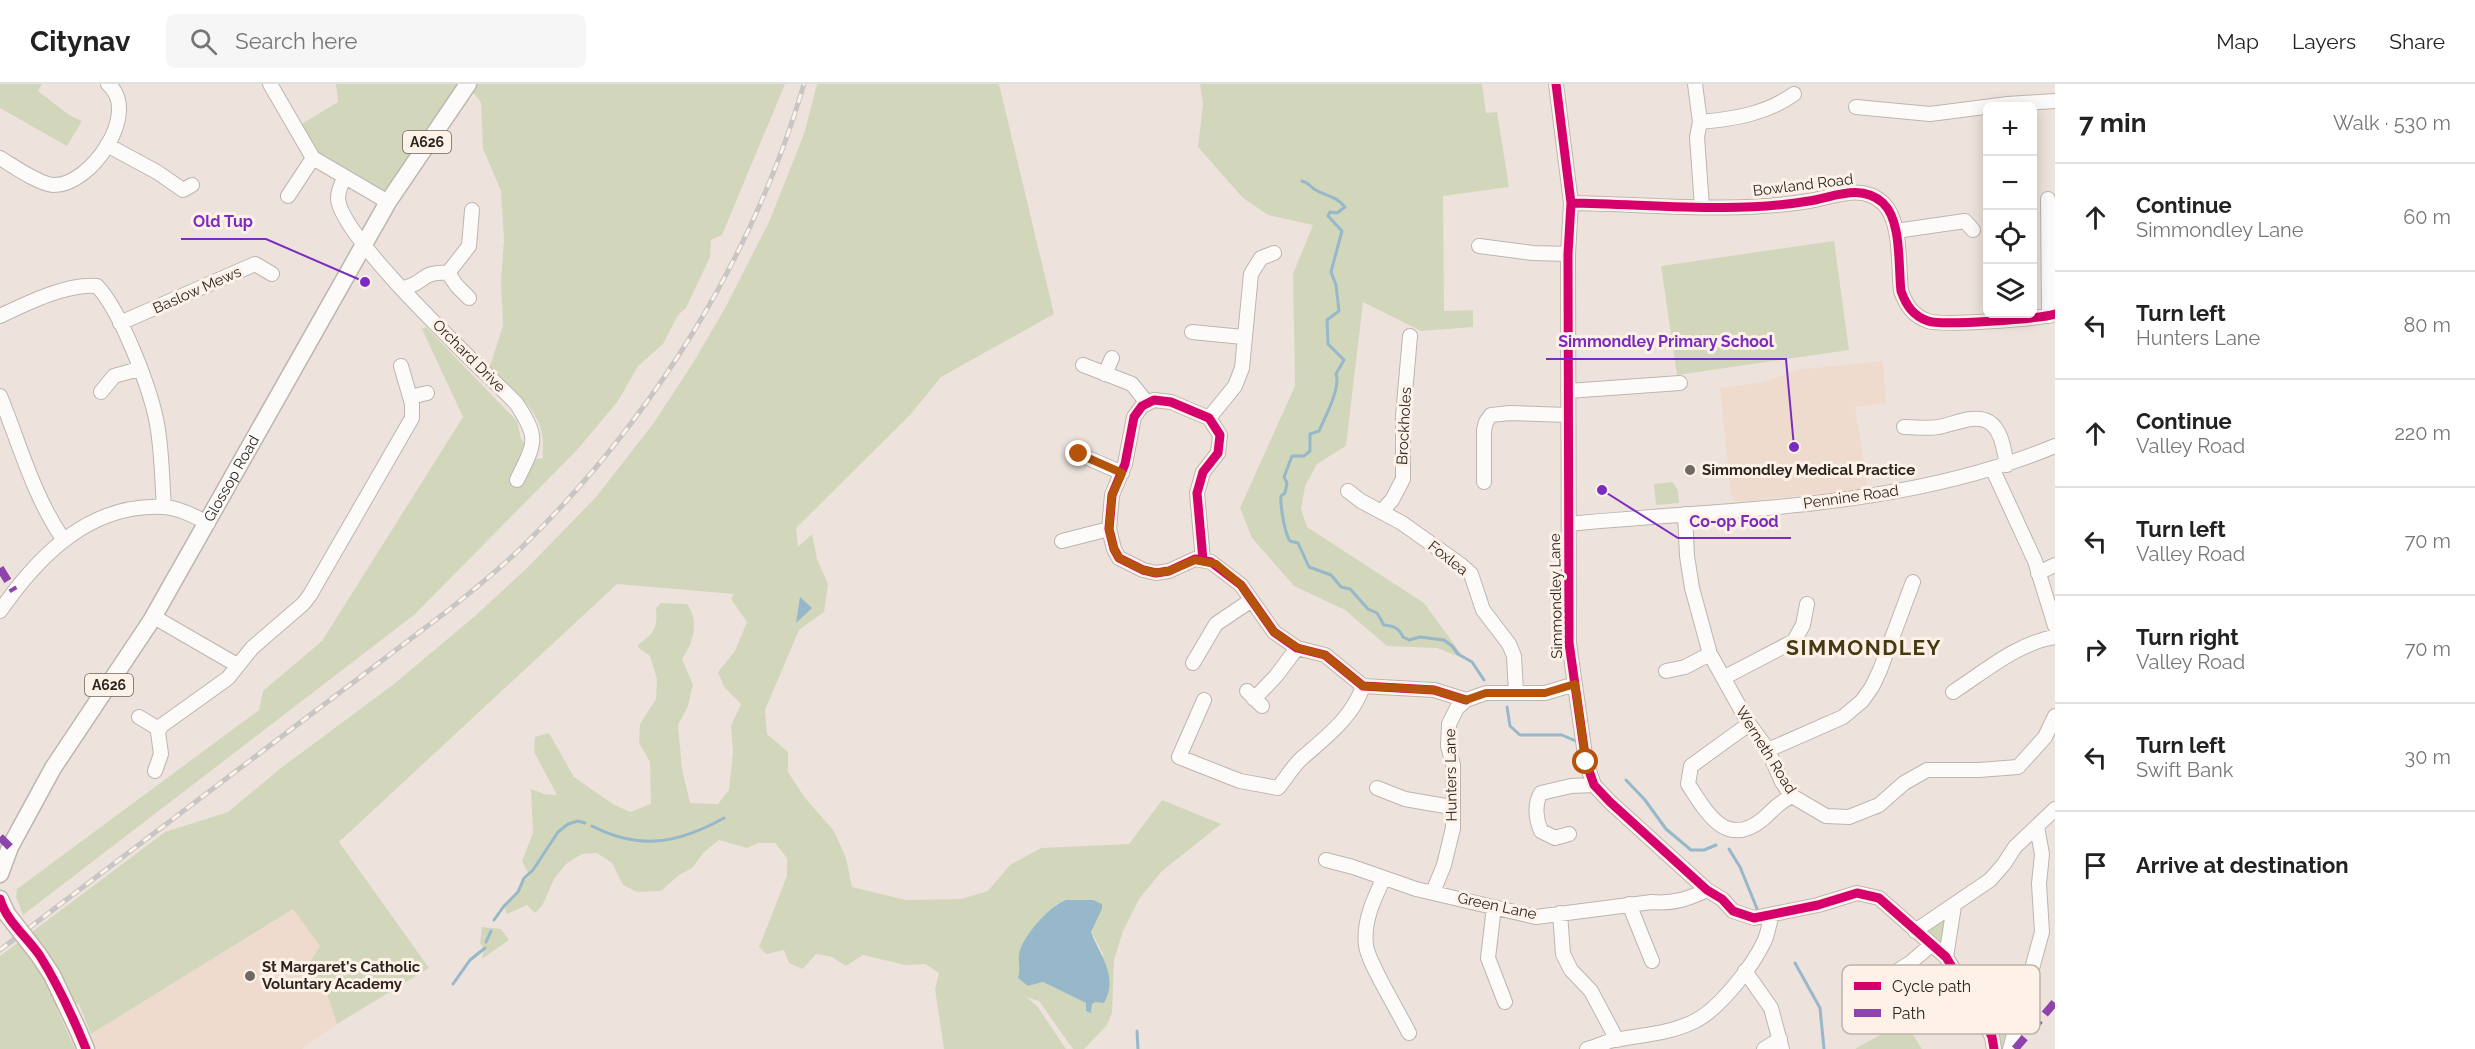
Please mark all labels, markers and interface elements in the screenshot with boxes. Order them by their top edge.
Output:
search box [166,14,586,68]
text: Citynav [30,25,130,58]
icon: search [187,25,220,58]
text: Search here [235,28,357,54]
text: Map [2216,29,2259,54]
text: Layers [2292,29,2356,54]
text: Share [2389,29,2445,54]
map controls [1983,102,2037,318]
button: + [1983,102,2037,156]
text: 7 min [2079,108,2146,138]
text: Walk · 530 m [2333,111,2451,135]
road number: A626 [403,131,451,153]
button: − [1983,156,2037,210]
street label: Bowland Road [1752,170,1854,200]
text: Continue [2136,192,2232,218]
icon: ahead [2079,201,2112,234]
callout: Old Tup [181,205,266,239]
text: 60 m [2403,205,2451,229]
button: locate [1983,210,2037,264]
text: Old Tup [193,212,253,231]
text: Simmondley Lane [2136,218,2304,242]
street label: Baslow Mews [150,263,244,317]
button: layers [1983,264,2037,318]
text: Turn left [2136,300,2226,326]
icon: left [2079,309,2112,342]
text: 80 m [2403,313,2451,337]
street label: Orchard Drive [429,316,509,396]
callout: Simmondley Primary School [1546,325,1786,359]
text: Hunters Lane [2136,326,2260,350]
text: Simmondley Primary School [1558,332,1775,351]
street label: Brockholes [1393,387,1415,465]
text: Continue [2136,408,2232,434]
icon: ahead [2079,417,2112,450]
text: 220 m [2394,421,2451,445]
street label: Glossop Road [200,432,263,525]
text: Valley Road [2136,434,2245,458]
route end [1065,440,1091,466]
place label: Simmondley Medical Practice [1702,461,1915,479]
marker: Simmondley Medical Practice [1683,463,1697,477]
street label: Pennine Road [1802,481,1900,513]
callout: Co-op Food [1678,504,1791,538]
text: Co-op Food [1689,512,1779,531]
text: Turn left [2136,516,2226,542]
icon: left [2079,525,2112,558]
text: 70 m [2405,529,2451,553]
street label: Simmondley Lane [1546,533,1566,659]
street label: Foxlea [1425,537,1471,579]
text: Valley Road [2136,542,2245,566]
text: Turn right [2136,624,2239,650]
icon: right [2079,633,2112,666]
district label: SIMMONDLEY [1786,635,1942,660]
text: 70 m [2405,637,2451,661]
text: Valley Road [2136,650,2245,674]
road number: A626 [85,674,133,696]
street label: Werneth Road [1732,703,1800,797]
street label: Hunters Lane [1441,728,1461,822]
text: Turn left [2136,732,2226,758]
icon: left [2079,741,2112,774]
text: 30 m [2405,745,2451,769]
route start [1572,748,1598,774]
text: Swift Bank [2136,758,2233,782]
icon: arrive [2079,849,2112,882]
text: Arrive at destination [2136,852,2349,878]
street label: Green Lane [1456,889,1538,923]
place label: St Margaret's Catholic Voluntary Academy [262,958,421,993]
legend [1842,965,2040,1034]
marker: St Margaret's Catholic Voluntary Academy [243,969,257,983]
text: Cycle path [1892,977,1971,996]
text: Path [1892,1004,1925,1023]

